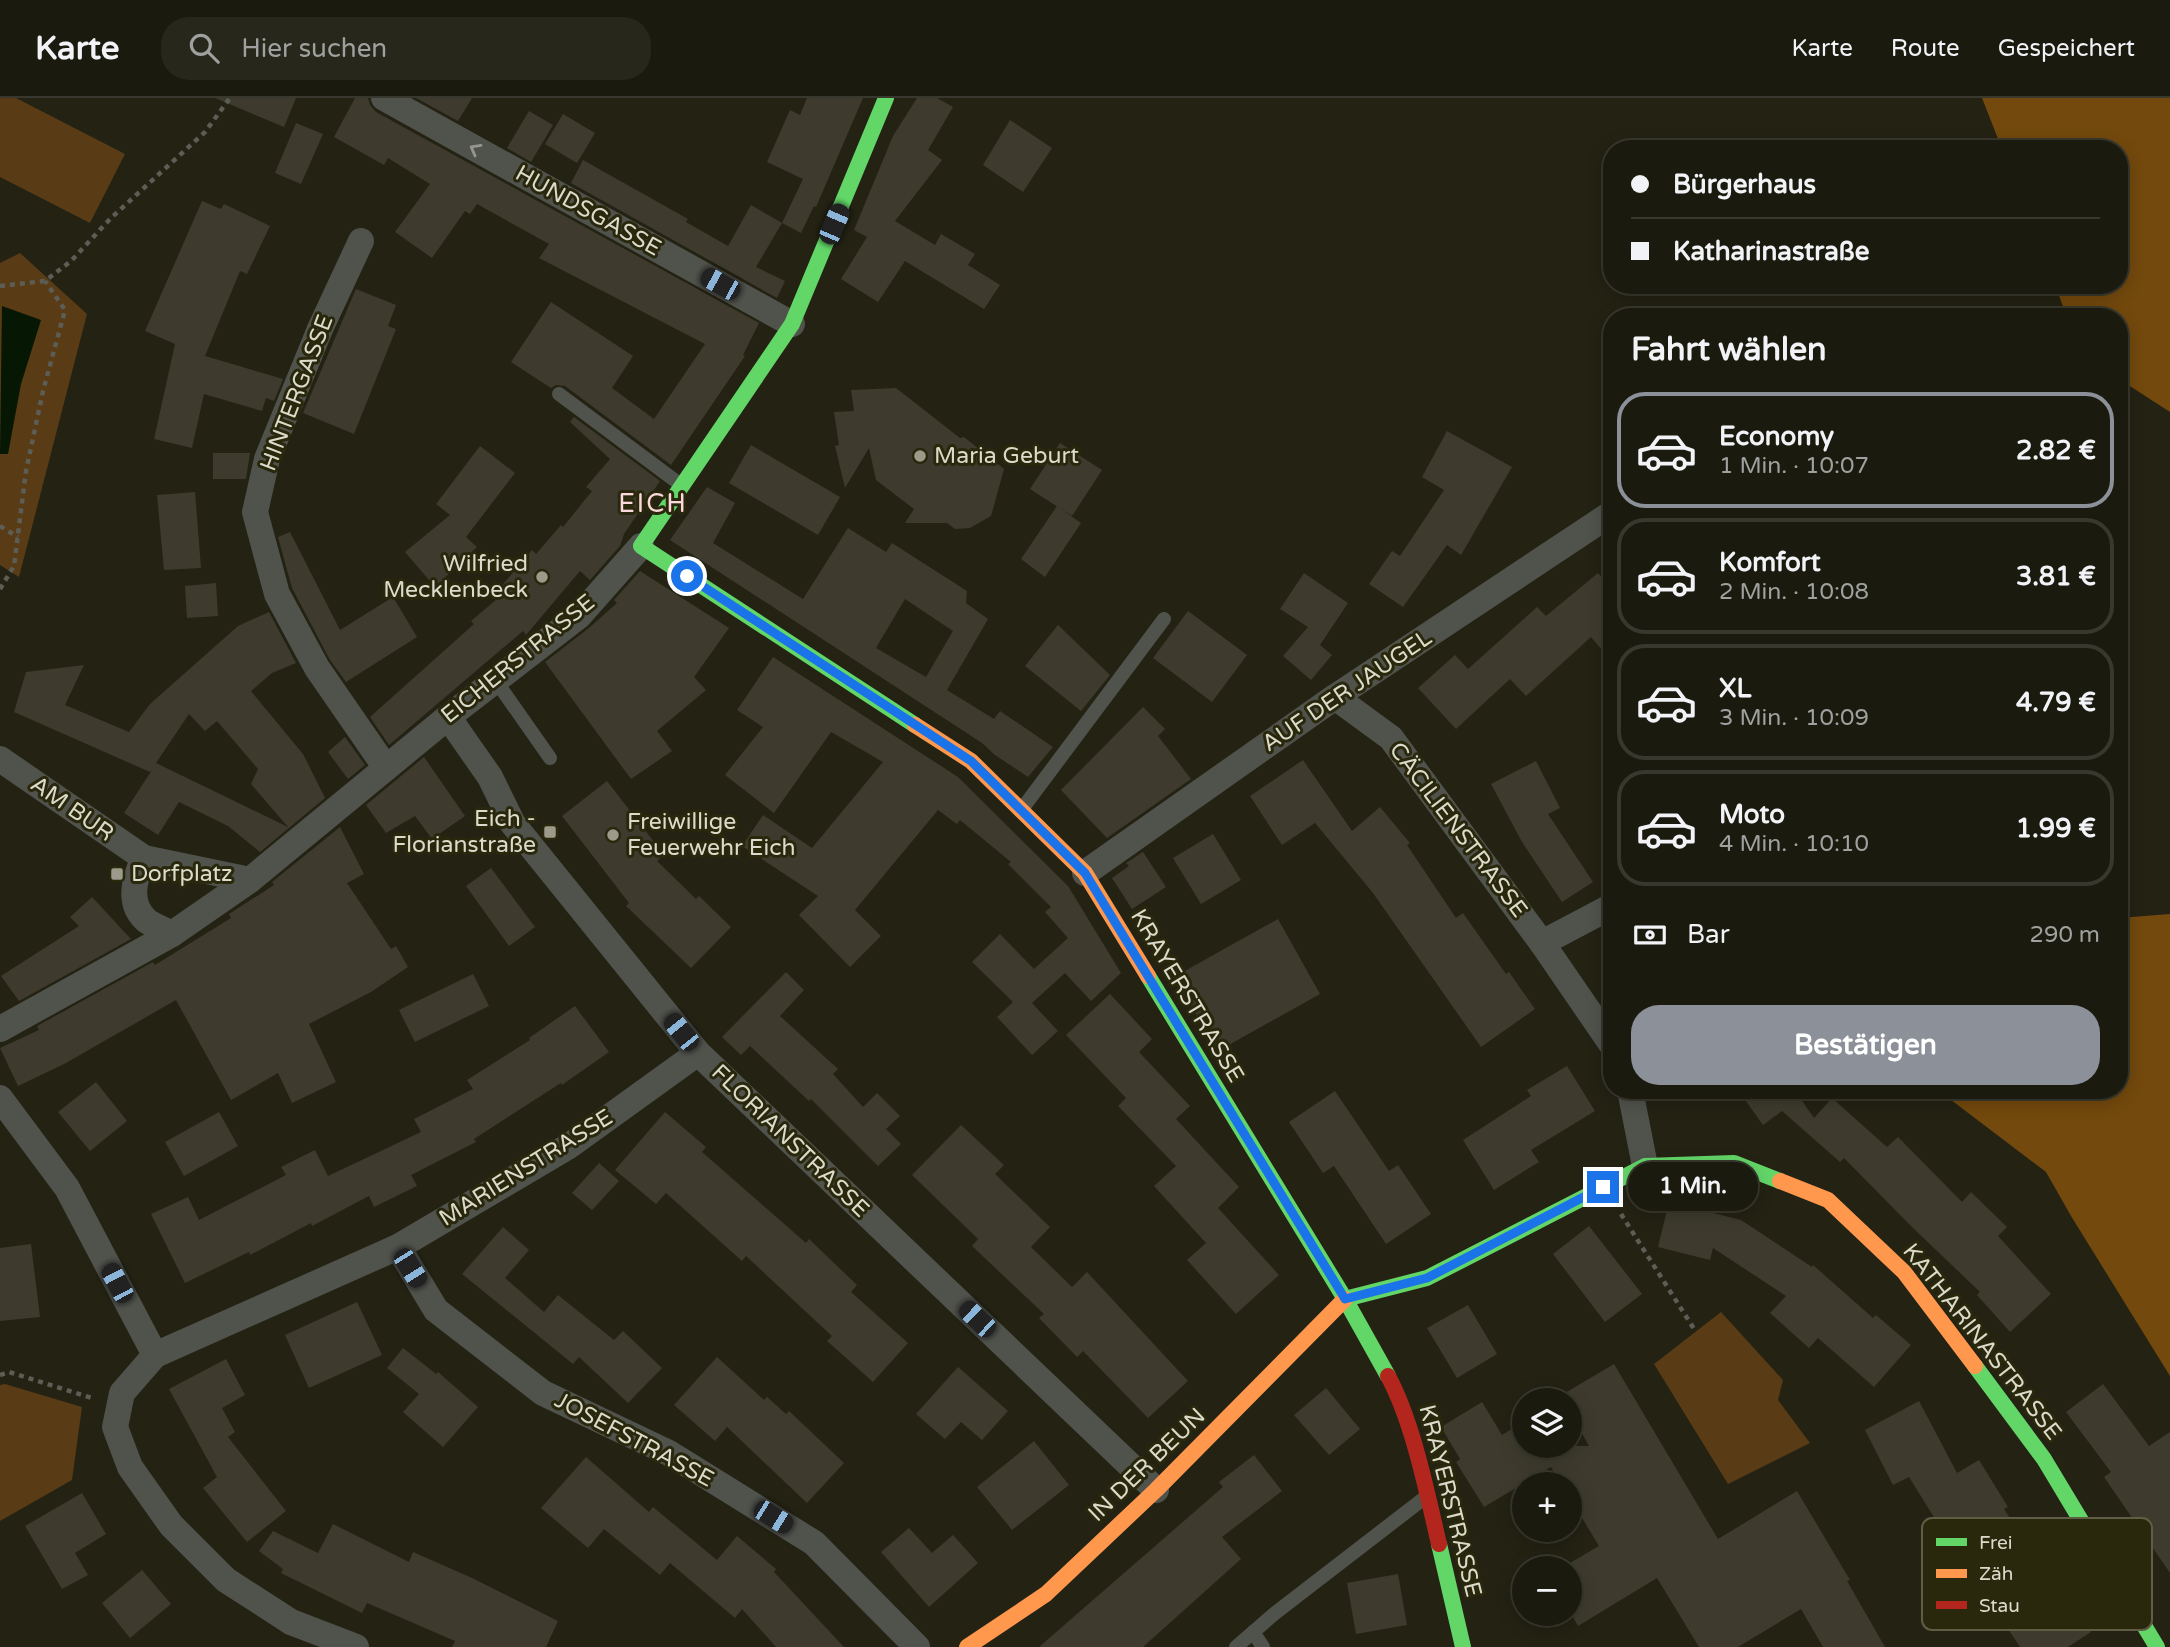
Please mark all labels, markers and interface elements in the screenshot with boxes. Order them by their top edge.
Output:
search box [161,17,651,80]
text: Karte [35,29,119,68]
icon: search [185,29,223,67]
text: Hier suchen [241,33,387,64]
text: Karte [1791,34,1853,63]
text: Route [1891,34,1960,63]
text: Gespeichert [1998,34,2135,63]
one-way arrow [470,144,482,157]
street label: HUNDSGASSE [510,159,666,263]
text: Bürgerhaus [1673,169,1816,200]
car [817,201,852,247]
text: Katharinastraße [1673,236,1869,267]
car [697,265,744,303]
street label: HINTERGASSE [254,311,340,475]
text: Fahrt wählen [1631,331,1827,369]
icon: car [1635,419,1698,482]
text: Economy [1719,421,1834,452]
text: 2.82 € [2016,435,2096,466]
place label: Maria Geburt [934,442,1079,470]
marker: Maria Geburt [912,448,928,464]
text: 1 Min. · 10:07 [1719,452,1869,480]
district label: EICH [618,488,688,519]
icon: car [1635,545,1698,608]
text: Komfort [1719,547,1821,578]
place label: Wilfried Mecklenbeck [383,550,528,604]
route start [671,560,703,592]
text: 3.81 € [2016,561,2096,592]
marker: Wilfried Mecklenbeck [534,569,550,585]
text: 2 Min. · 10:08 [1719,578,1869,606]
street label: EICHERSTRASSE [436,588,600,730]
street label: AUF DER JAUGEL [1257,624,1437,758]
icon: car [1635,671,1698,734]
text: XL [1719,673,1751,704]
text: 4.79 € [2016,687,2096,718]
text: 3 Min. · 10:09 [1719,704,1869,732]
street label: CÄCILIENSTRASSE [1383,737,1533,923]
street label: AM BUR [25,770,119,848]
icon: car [1635,797,1698,860]
text: Moto [1719,799,1785,830]
place label: Eich - Florianstraße [393,805,536,859]
place label: Freiwillige Feuerwehr Eich [627,808,795,862]
text: 1.99 € [2016,813,2096,844]
marker: Eich - Florianstraße [542,824,558,840]
marker: Freiwillige Feuerwehr Eich [605,827,621,843]
text: 4 Min. · 10:10 [1719,830,1869,858]
place label: Dorfplatz [131,860,233,888]
marker: Dorfplatz [109,866,125,882]
street label: KRAYERSTRASSE [1124,904,1250,1088]
icon: cash [1631,916,1669,954]
text: Bar [1687,919,1730,950]
text: 290 m [2030,921,2100,949]
button: Bestätigen [1631,1005,2100,1085]
car [660,1009,703,1055]
street label: FLORIANSTRASSE [705,1059,875,1223]
street label: MARIENSTRASSE [434,1103,618,1233]
callout: 1 Min. [1628,1162,1757,1212]
route end [1587,1171,1619,1203]
text: 1 Min. [1659,1172,1727,1200]
street label: KATHARINASTRASSE [1897,1238,2067,1446]
car [390,1245,431,1291]
car [98,1260,137,1306]
car [955,1297,1000,1341]
street label: JOSEFSTRASSE [550,1386,718,1494]
map controls [1512,1388,1582,1626]
button: layers [1512,1388,1582,1458]
street label: IN DER BEUN [1083,1402,1211,1528]
street label: KRAYERSTRASSE [1413,1402,1487,1600]
button: + [1512,1472,1582,1542]
car [750,1497,797,1537]
legend [1922,1518,2152,1630]
text: Frei [1979,1532,2013,1554]
button: − [1512,1556,1582,1626]
text: Zäh [1979,1563,2013,1585]
text: Stau [1979,1595,2020,1617]

